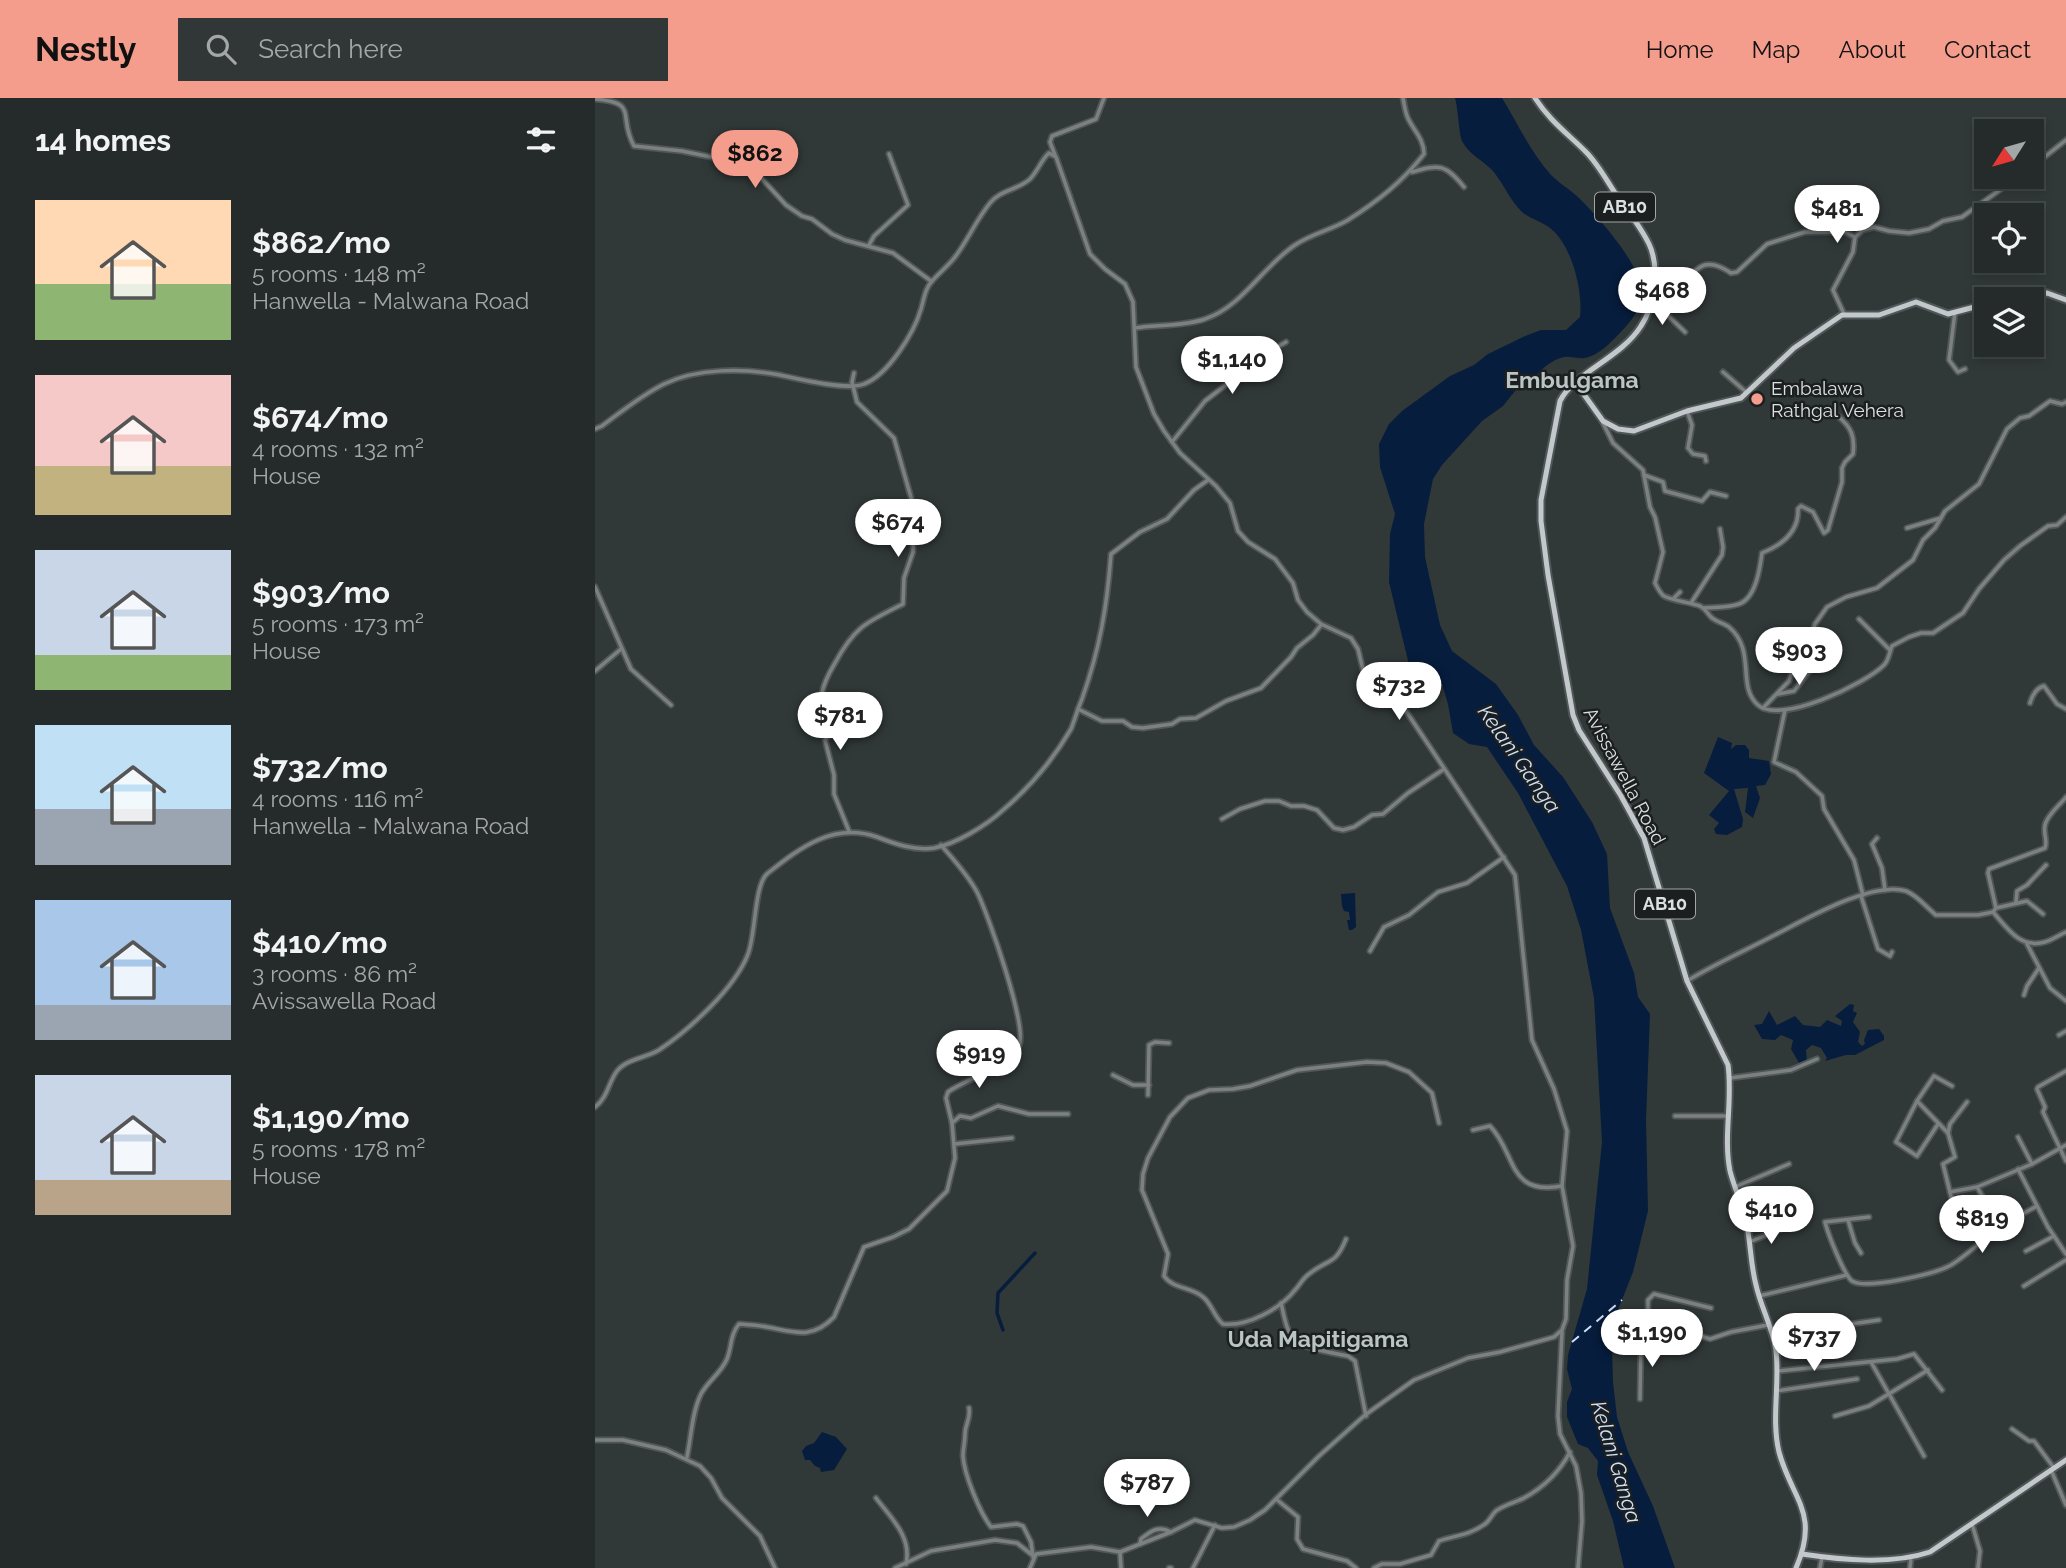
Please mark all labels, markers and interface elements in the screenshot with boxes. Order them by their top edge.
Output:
search box [178,18,668,81]
text: Nestly [35,30,136,69]
icon: search [202,30,240,68]
text: Search here [258,34,403,64]
text: Home [1646,35,1714,64]
text: Map [1752,35,1800,64]
text: About [1838,35,1906,64]
text: Contact [1944,35,2031,64]
north arrow [1974,119,2044,189]
map controls [1974,119,2044,357]
icon: filters [522,121,560,159]
text: 14 homes [35,123,171,158]
pin: $862 [714,130,796,190]
text: $862 [727,139,783,166]
pin: $481 [1796,186,1878,245]
road number: AB10 [1595,192,1655,222]
text: $481 [1811,194,1863,221]
button: locate [1974,203,2044,273]
text: $862/mo [252,225,390,260]
icon: home [91,228,175,312]
text: 5 rooms · 148 m² [252,260,426,287]
pin: $468 [1621,268,1703,327]
text: $468 [1634,276,1690,303]
text: Hanwella - Malwana Road [252,287,529,314]
button: layers [1974,287,2044,357]
pin: $1,140 [1175,336,1289,396]
text: $1,140 [1197,345,1267,372]
district label: Embulgama [1505,366,1639,393]
place label: Embalawa Rathgal Vehera [1771,377,1904,421]
marker: Embalawa Rathgal Vehera [1749,391,1765,407]
text: $674/mo [252,400,388,435]
icon: home [91,403,175,487]
text: 4 rooms · 132 m² [252,435,424,462]
text: House [252,462,321,489]
pin: $674 [857,500,939,559]
text: $674 [871,508,925,535]
text: $903/mo [252,575,390,610]
icon: home [91,578,175,662]
text: 5 rooms · 173 m² [252,610,424,637]
pin: $903 [1758,628,1840,687]
text: $903 [1771,636,1827,663]
text: House [252,637,321,664]
pin: $732 [1358,662,1440,722]
text: $732 [1372,671,1426,698]
pin: $781 [799,692,881,752]
water label: Kelani Ganga [1473,700,1566,818]
text: $781 [814,701,866,728]
street label: Avissawella Road [1580,704,1670,848]
text: $732/mo [252,750,388,785]
icon: home [91,753,175,837]
text: 4 rooms · 116 m² [252,785,423,812]
text: Hanwella - Malwana Road [252,812,529,839]
road number: AB10 [1635,890,1695,918]
text: $410/mo [252,925,387,960]
icon: home [91,928,175,1012]
text: 3 rooms · 86 m² [252,960,417,987]
text: Avissawella Road [252,987,436,1014]
pin: $919 [938,1030,1020,1090]
text: $919 [952,1039,1006,1066]
text: $1,190/mo [252,1100,409,1135]
icon: home [91,1103,175,1187]
text: 5 rooms · 178 m² [252,1135,425,1162]
text: House [252,1162,321,1189]
pin: $410 [1730,1186,1812,1246]
text: $410 [1744,1195,1798,1222]
pin: $819 [1941,1196,2023,1255]
text: $819 [1955,1204,2009,1231]
pin: $1,190 [1595,1310,1709,1369]
pin: $737 [1773,1314,1855,1373]
text: $1,190 [1617,1318,1687,1345]
text: $737 [1787,1322,1841,1349]
district label: Uda Mapitigama [1227,1325,1409,1352]
water label: Kelani Ganga [1586,1398,1647,1526]
pin: $787 [1106,1460,1188,1519]
text: $787 [1120,1468,1174,1495]

